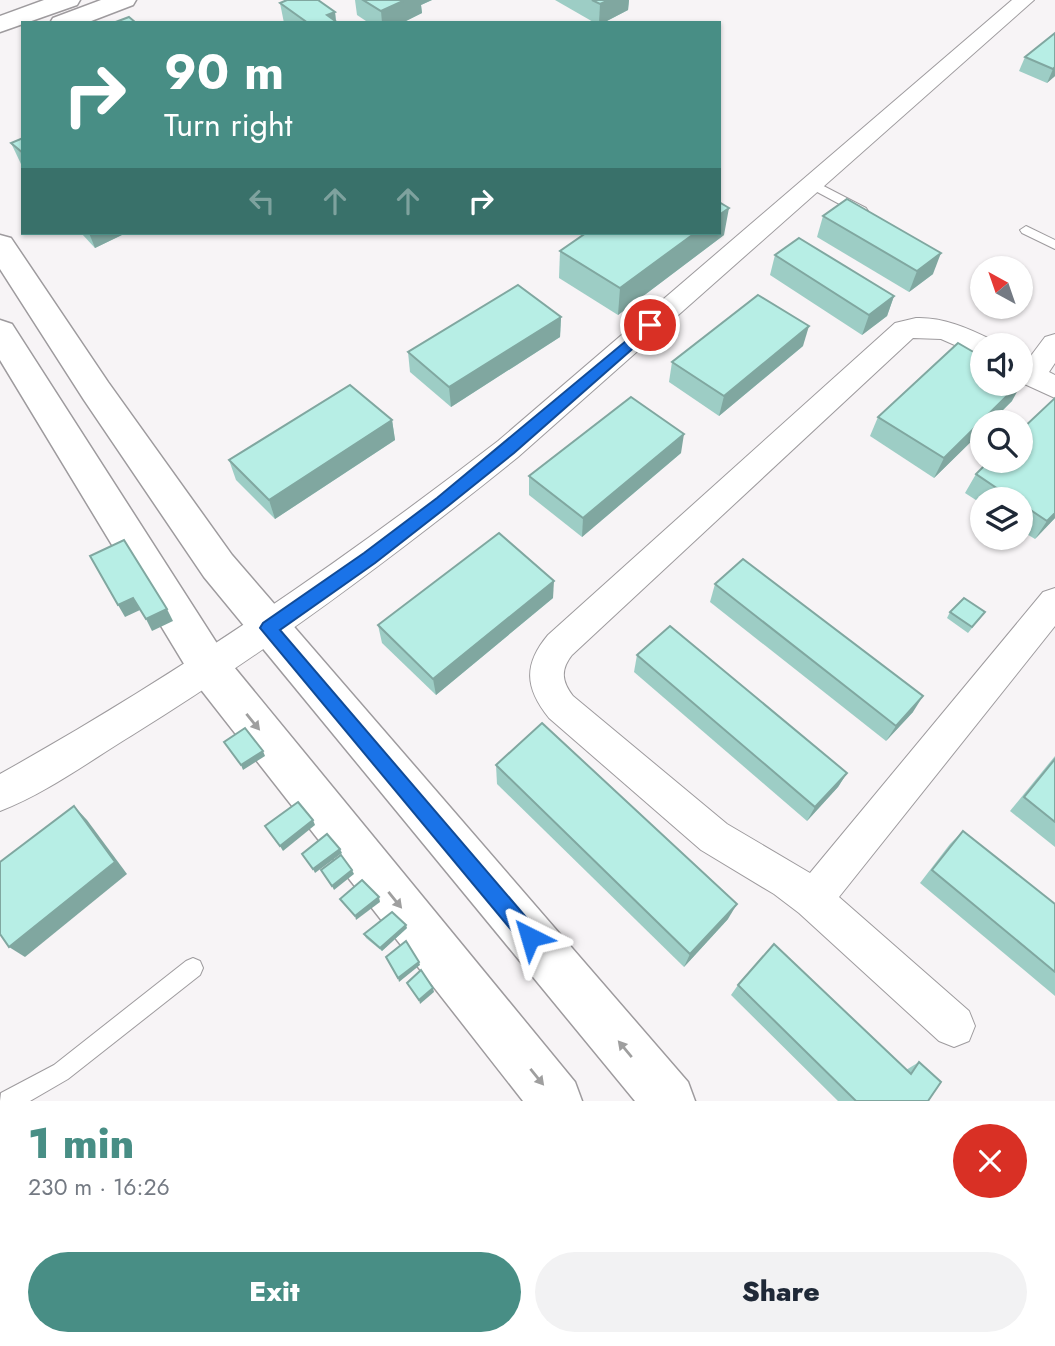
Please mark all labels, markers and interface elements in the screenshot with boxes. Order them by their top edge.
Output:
text: 90 m [164,37,284,107]
icon: right [49,49,140,140]
text: Turn right [164,102,293,148]
icon: left [243,182,281,220]
icon: ahead [316,182,354,220]
icon: ahead [389,182,427,220]
icon: right [462,182,500,220]
north arrow [970,256,1032,318]
map controls [970,256,1033,550]
pin [620,295,680,355]
icon: arrive [631,306,669,344]
button: sound [970,333,1033,396]
button: search [970,410,1033,473]
button: layers [970,487,1033,550]
one-way arrow [245,714,260,731]
one-way arrow [387,891,402,908]
position arrow [493,900,567,974]
one-way arrow [617,1040,633,1058]
one-way arrow [530,1068,545,1086]
text: 1 min [28,1113,134,1174]
button: close [953,1124,1027,1198]
text: 230 m · 16:26 [28,1170,170,1204]
button: Exit [28,1252,521,1332]
button: Share [535,1252,1027,1332]

